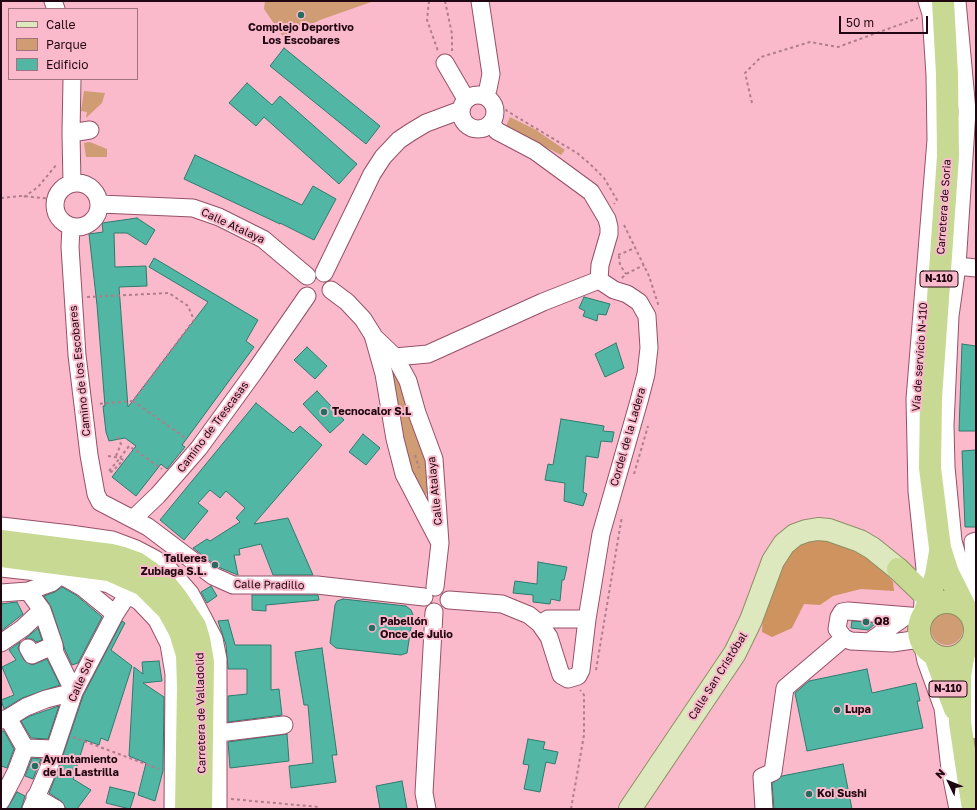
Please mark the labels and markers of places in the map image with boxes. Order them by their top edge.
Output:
marker: Complejo Deportivo Los Escobares [296,10,306,20]
place label: Complejo Deportivo Los Escobares [248,21,354,47]
place label: Tecnocalor S.L [332,405,411,419]
marker: Tecnocalor S.L [319,407,329,417]
place label: Talleres Zubiaga S.L. [141,552,207,578]
marker: Talleres Zubiaga S.L. [210,560,220,570]
place label: Pabellón Once de Julio [380,615,453,641]
place label: Q8 [874,615,890,629]
marker: Q8 [861,617,871,627]
marker: Pabellón Once de Julio [367,623,377,633]
place label: Lupa [845,703,871,717]
marker: Lupa [832,705,842,715]
place label: Ayuntamiento de La Lastrilla [43,753,119,779]
marker: Ayuntamiento de La Lastrilla [30,761,40,771]
place label: Koi Sushi [817,787,867,801]
marker: Koi Sushi [804,789,814,799]

